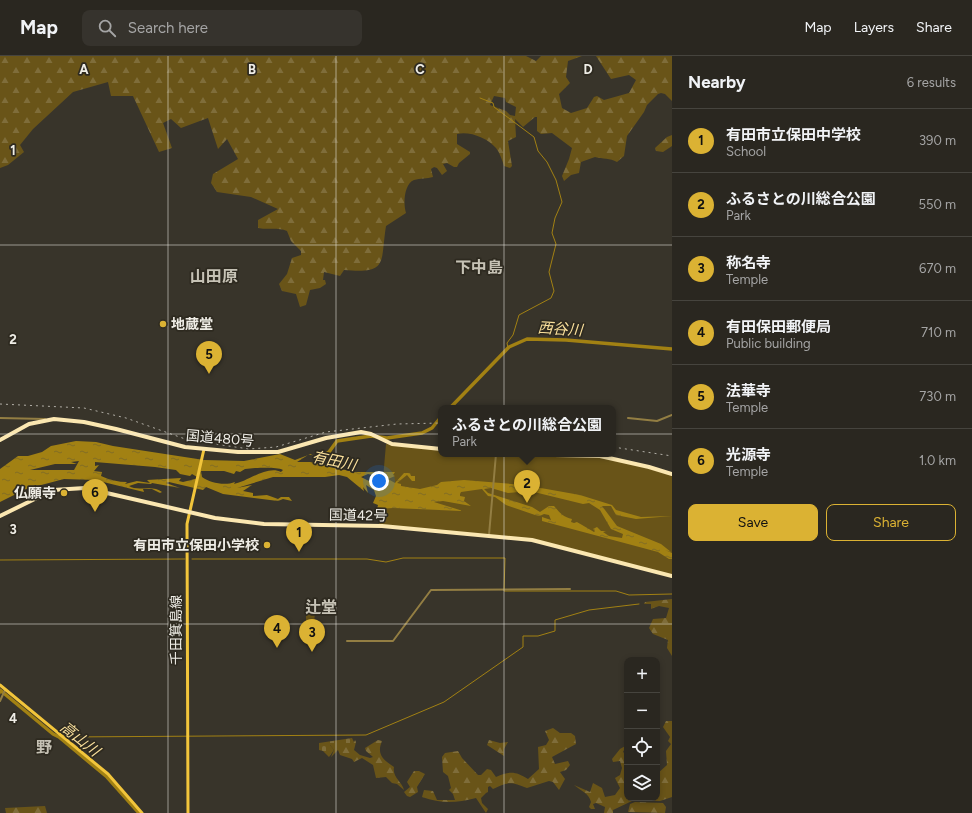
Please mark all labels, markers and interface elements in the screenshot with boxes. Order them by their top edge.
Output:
search box [82,10,362,46]
text: Map [20,16,58,39]
icon: search [96,17,118,39]
text: Search here [128,19,208,37]
text: Map [804,19,832,36]
text: Layers [854,19,894,36]
text: Share [916,19,952,36]
text: A [79,62,89,77]
text: B [248,62,256,77]
text: C [415,62,425,77]
text: D [583,62,593,77]
text: Nearby [688,72,746,92]
text: 6 results [907,75,956,90]
text: 有田市立保田中学校 [726,126,861,144]
text: 1 [698,133,704,148]
text: 390 m [919,133,956,148]
text: 1 [10,143,16,158]
text: School [726,144,766,159]
text: ふるさとの川総合公園 [726,190,876,208]
text: 2 [697,197,705,212]
text: 550 m [918,197,956,212]
text: Park [726,208,751,223]
text: 称名寺 [726,254,771,272]
district label: 下中島 [455,258,503,277]
text: 3 [697,261,705,276]
text: 670 m [919,261,956,276]
district label: 山田原 [190,267,238,286]
text: Temple [726,272,768,287]
place label: 地蔵堂 [171,316,213,333]
water label: 西谷川 [537,318,585,340]
text: 有田保田郵便局 [726,318,831,336]
marker: 地蔵堂 [158,319,168,329]
text: 4 [697,325,705,340]
text: 710 m [921,325,956,340]
text: 2 [9,332,17,347]
text: Public building [726,336,811,351]
pin: 5 [196,341,222,374]
text: 法華寺 [726,382,771,400]
text: 5 [697,389,705,404]
text: 730 m [919,389,956,404]
text: Temple [726,400,768,415]
popup [438,405,616,457]
text: ふるさとの川総合公園 [452,416,602,434]
street label: 国道480号 [185,427,255,450]
text: Park [452,434,477,449]
text: 光源寺 [726,446,771,464]
water label: 有田川 [310,448,360,475]
text: 6 [697,453,705,468]
text: 1.0 km [919,453,956,468]
text: Temple [726,464,768,479]
pin: 2 [514,470,540,503]
your location [369,471,389,491]
pin: 6 [82,479,108,512]
place label: 仏願寺 [14,485,56,502]
marker: 仏願寺 [59,488,69,498]
button: Save [688,504,818,541]
button: Share [826,504,956,541]
street label: 国道42号 [329,506,387,525]
pin: 1 [286,519,312,552]
text: 3 [9,522,17,537]
place label: 有田市立保田小学校 [133,537,259,554]
marker: 有田市立保田小学校 [262,540,272,550]
street label: 千田箕島線 [168,595,185,665]
district label: 辻堂 [305,598,337,617]
pin: 4 [264,615,290,648]
pin: 3 [299,619,325,652]
map controls [624,657,660,801]
button: + [624,657,660,693]
button: − [624,693,660,729]
text: 4 [9,711,17,726]
water label: 高山川 [57,718,105,761]
button: locate [624,729,660,765]
district label: 野 [36,738,52,757]
button: layers [624,765,660,801]

